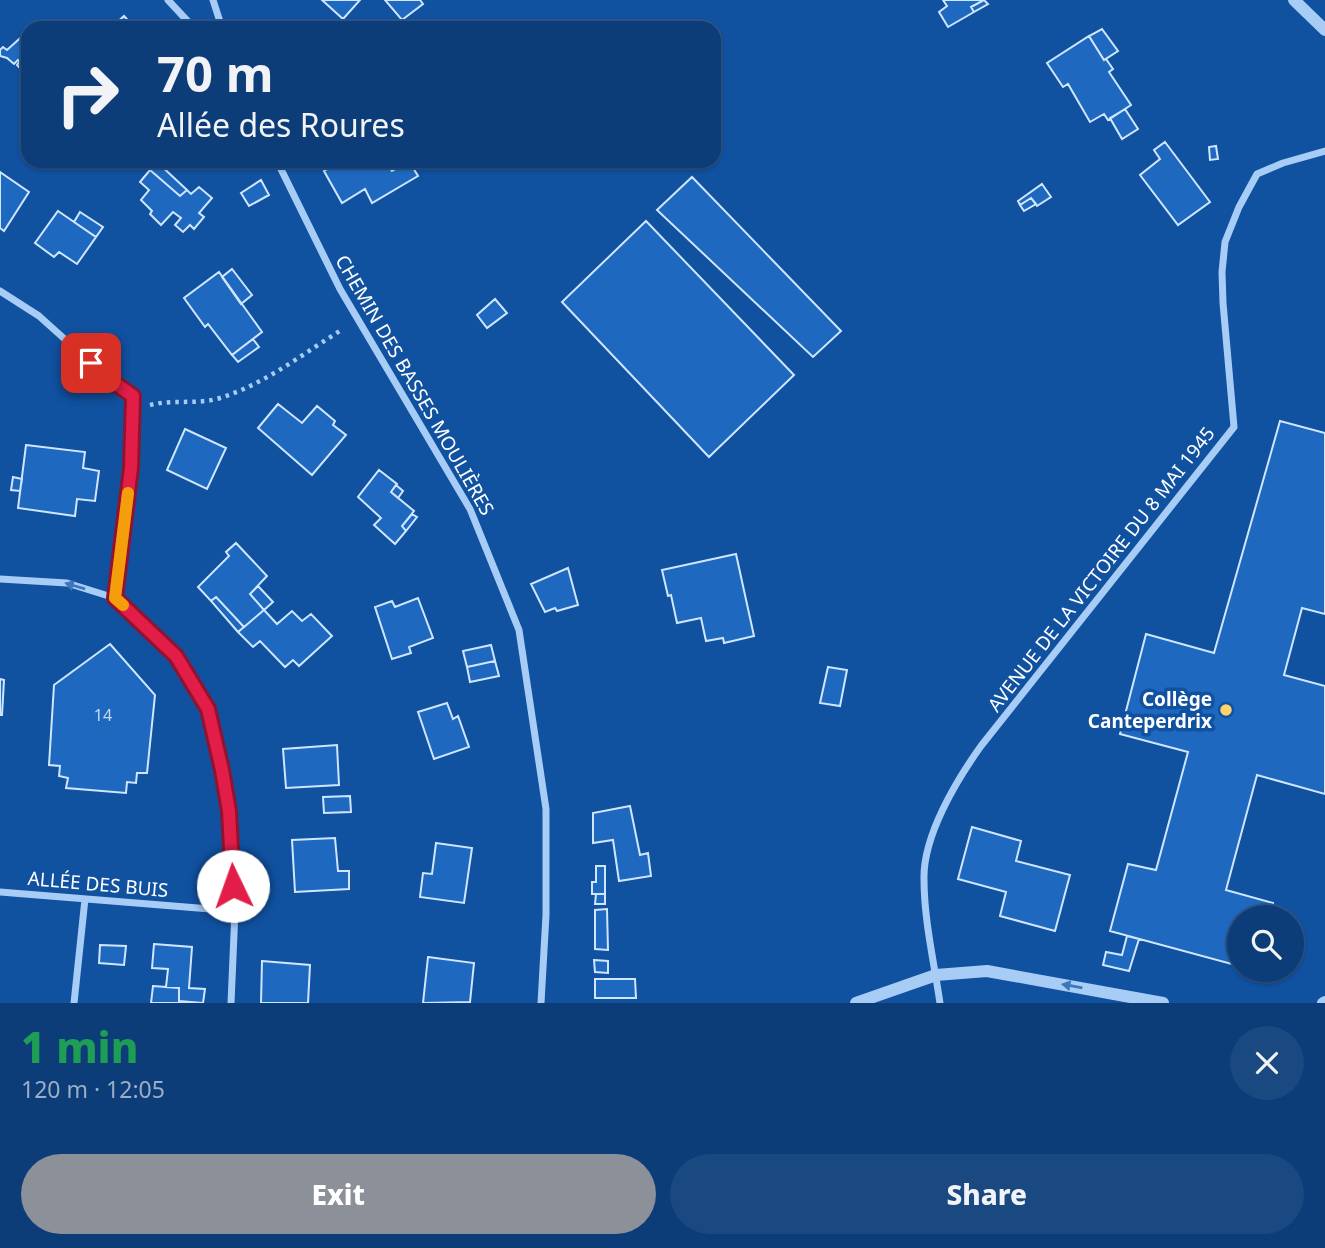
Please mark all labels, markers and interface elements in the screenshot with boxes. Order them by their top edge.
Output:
text: 70 m [157,40,274,106]
icon: right [42,49,133,140]
text: Allée des Roures [157,103,405,146]
street label: CHEMIN DES BASSES MOULIÈRES [330,250,500,520]
pin [61,333,121,393]
icon: arrive [72,344,110,382]
street label: AVENUE DE LA VICTOIRE DU 8 MAI 1945 [981,421,1221,717]
one-way arrow [64,580,85,590]
place label: Collège Canteperdrix [1088,686,1212,734]
marker: Collège Canteperdrix [1218,702,1234,718]
house number: 14 [94,704,112,726]
position arrow [196,849,270,923]
street label: ALLÉE DES BUIS [27,865,169,903]
map controls [1227,905,1304,982]
button: search [1227,905,1304,982]
one-way arrow [1061,980,1083,991]
text: 1 min [21,1018,138,1075]
button: close [1230,1026,1304,1100]
text: 120 m · 12:05 [21,1073,165,1105]
button: Exit [21,1154,656,1234]
button: Share [670,1154,1304,1234]

